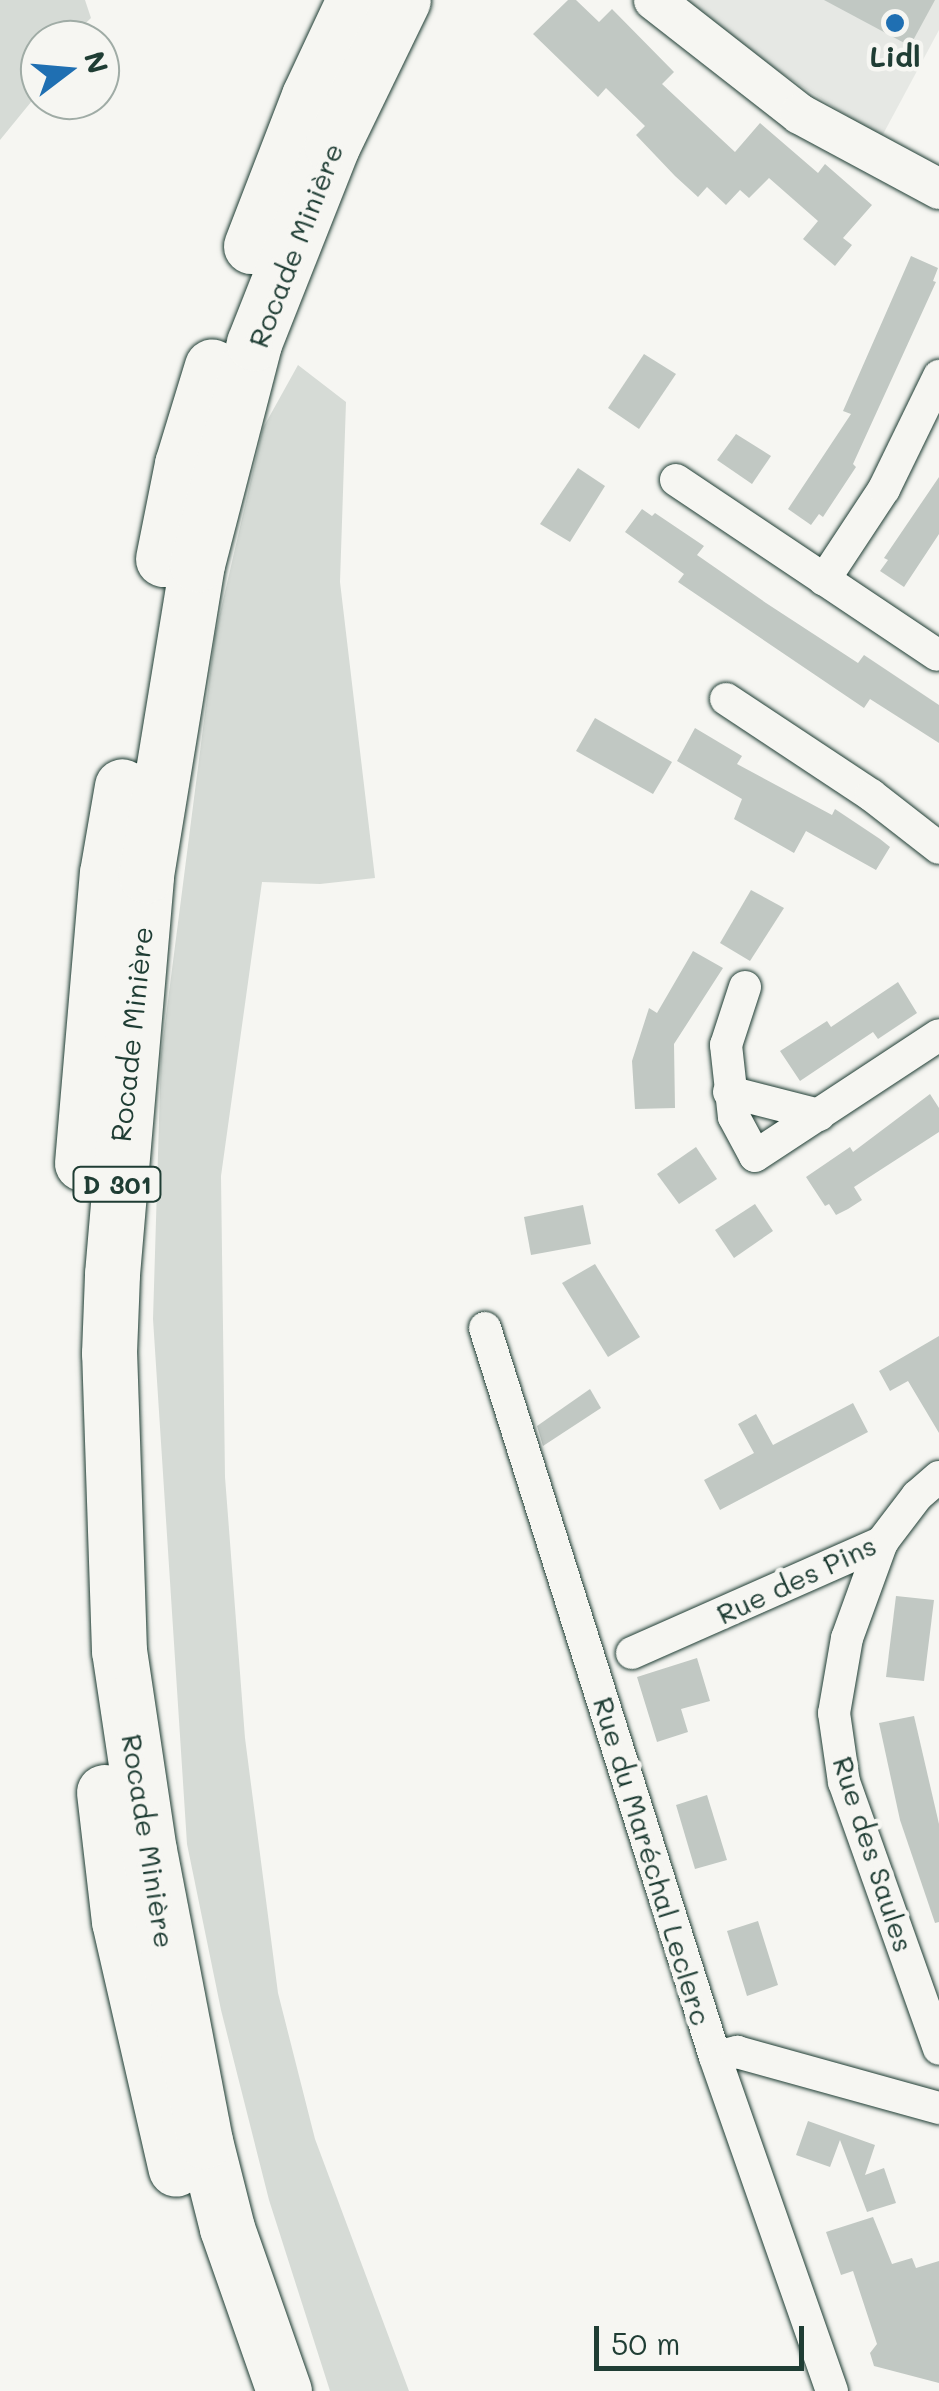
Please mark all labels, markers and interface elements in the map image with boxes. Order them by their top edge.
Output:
marker: Lidl [884,12,906,34]
north arrow [20,20,120,120]
place label: Lidl [870,39,920,73]
text: N [77,47,117,77]
street label: Rocade Minière [241,138,349,352]
street label: Rocade Minière [103,925,159,1143]
road number: D 301 [72,1164,162,1204]
street label: Rue des Pins [711,1527,881,1631]
street label: Rue du Maréchal Leclerc [587,1693,719,2029]
street label: Rocade Minière [115,1732,183,1950]
street label: Rue des Saules [827,1752,921,1956]
scale bar [599,2306,809,2368]
text: 50 m [611,2323,681,2363]

